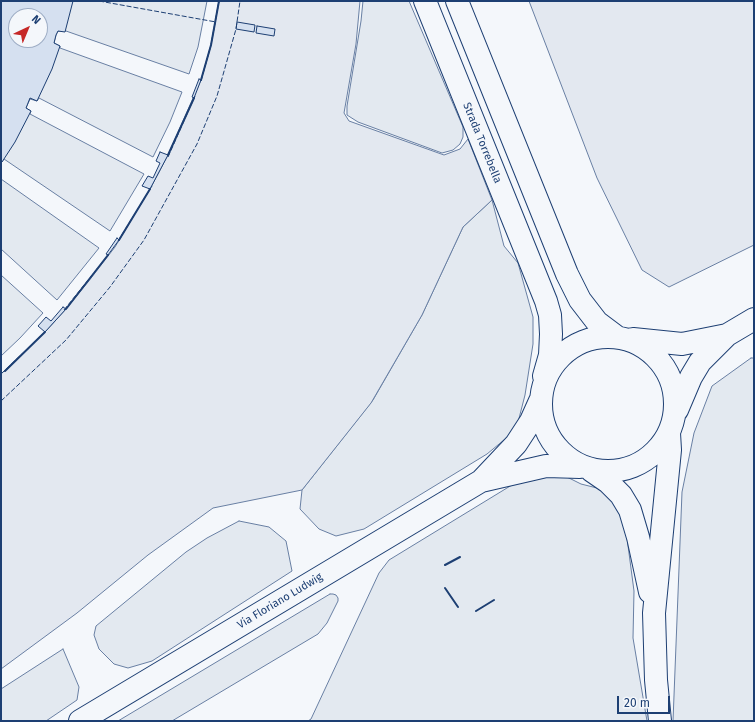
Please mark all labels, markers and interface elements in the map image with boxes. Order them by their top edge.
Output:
north arrow [8,8,48,48]
text: N [29,13,43,27]
street label: Strada Torrebella [460,101,504,185]
street label: Via Floriano Ludwig [235,570,325,632]
scale bar [619,688,672,714]
text: 20 m [624,696,650,710]

